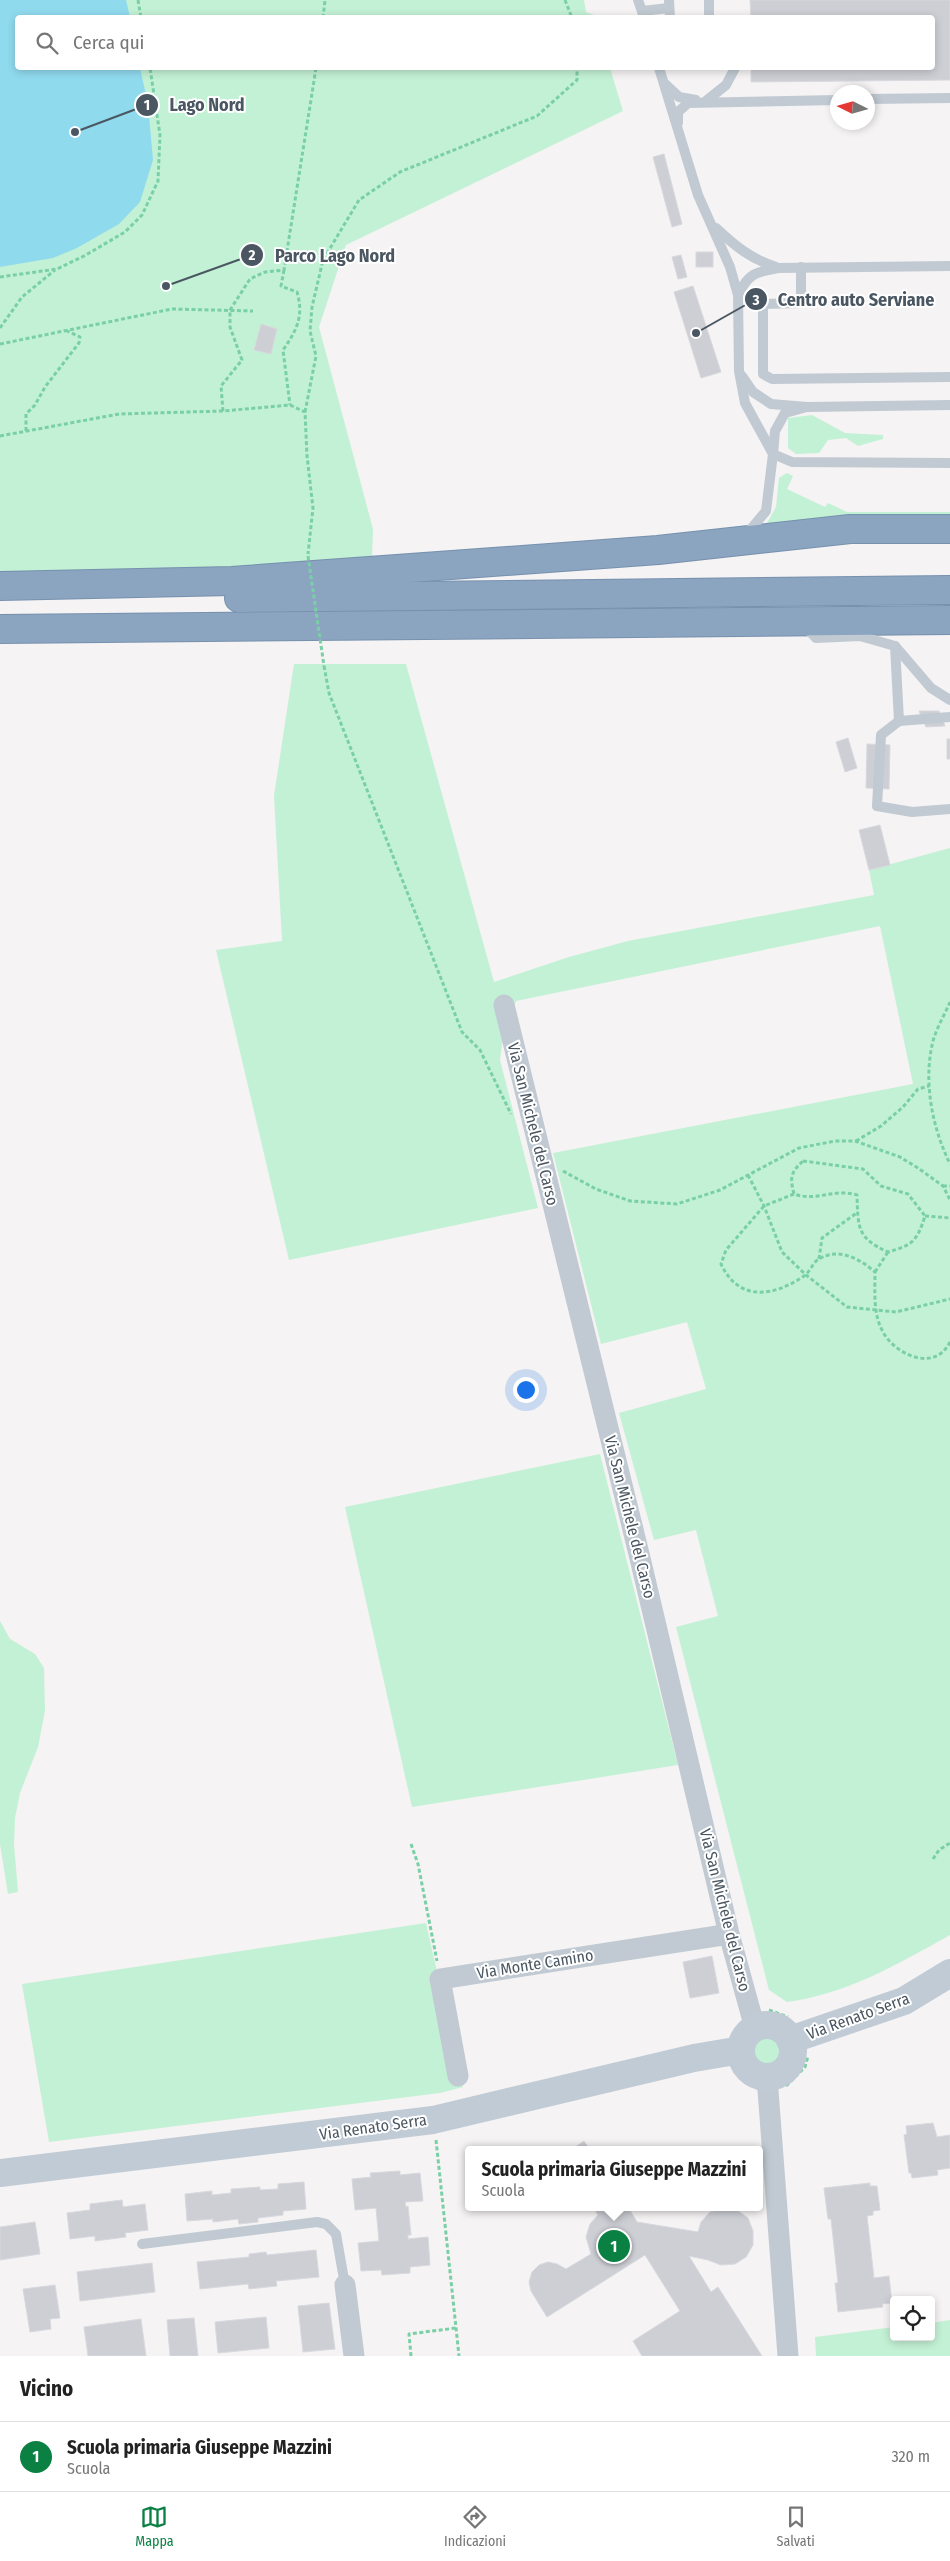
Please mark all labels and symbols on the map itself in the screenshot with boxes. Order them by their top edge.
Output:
north arrow [830,85,875,130]
callout: Lago Nord [135,88,255,121]
text: Lago Nord [169,94,245,116]
text: 1 [144,96,150,114]
callout: Parco Lago Nord [240,239,405,272]
text: Parco Lago Nord [275,245,395,267]
text: 2 [248,246,256,264]
callout: Centro auto Serviane [743,283,945,316]
text: Centro auto Serviane [778,289,934,311]
text: 3 [751,291,760,309]
street label: Via San Michele del Carso [504,1041,562,1207]
your location [513,1377,539,1403]
street label: Via San Michele del Carso [601,1434,659,1600]
street label: Via San Michele del Carso [696,1827,754,1993]
street label: Via Monte Camino [475,1945,595,1983]
street label: Via Renato Serra [804,1989,912,2043]
street label: Via Renato Serra [318,2110,428,2144]
pin: 1 [598,2227,630,2265]

